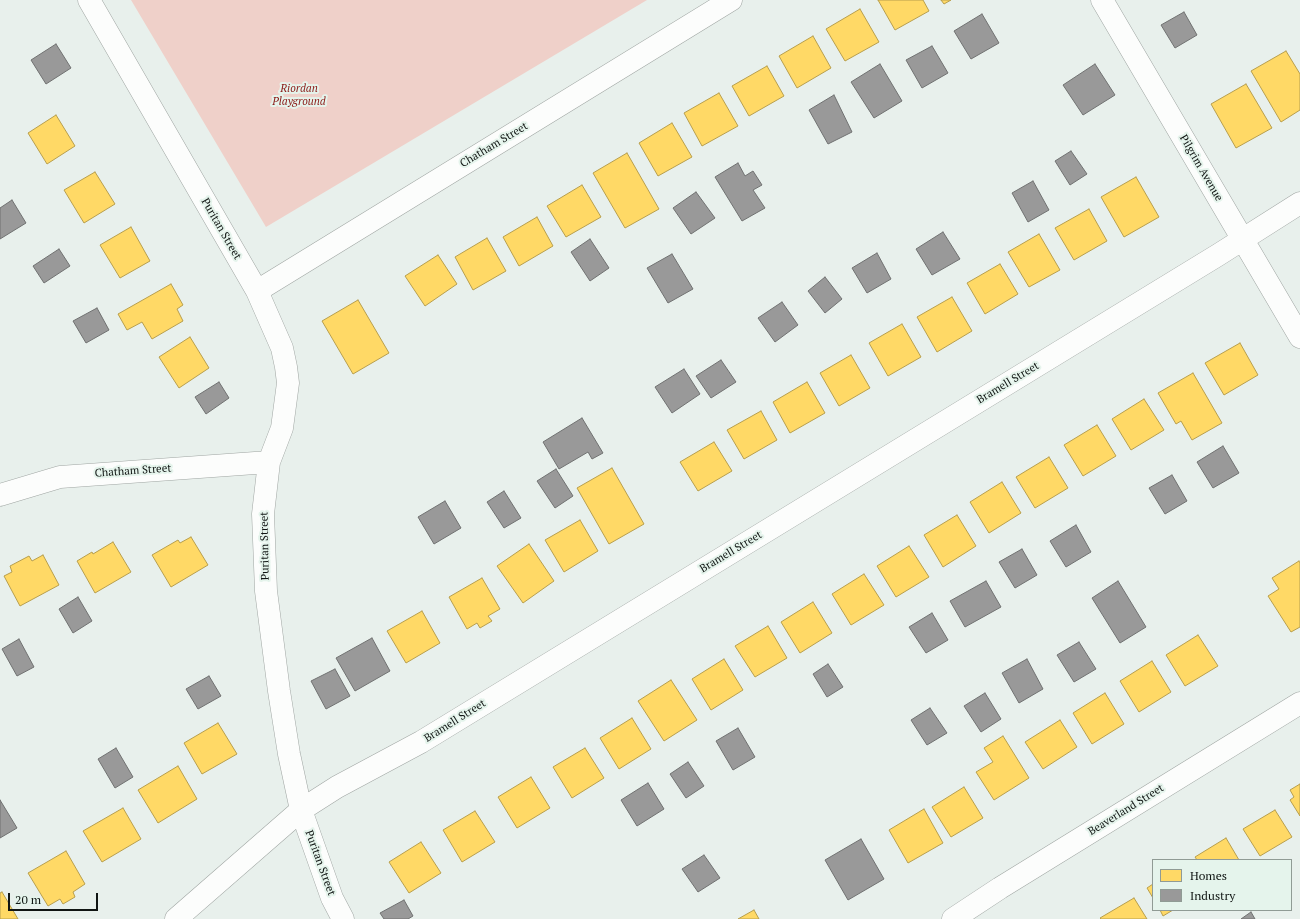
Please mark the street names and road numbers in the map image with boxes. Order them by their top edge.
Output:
street label: Chatham Street [458,120,530,170]
street label: Pilgrim Avenue [1177,132,1225,204]
street label: Puritan Street [198,196,244,262]
street label: Bramell Street [975,359,1041,407]
street label: Chatham Street [94,462,172,480]
street label: Puritan Street [258,512,272,580]
street label: Bramell Street [698,528,764,576]
street label: Bramell Street [422,697,488,745]
street label: Beaverland Street [1086,781,1166,839]
street label: Puritan Street [302,829,338,897]

